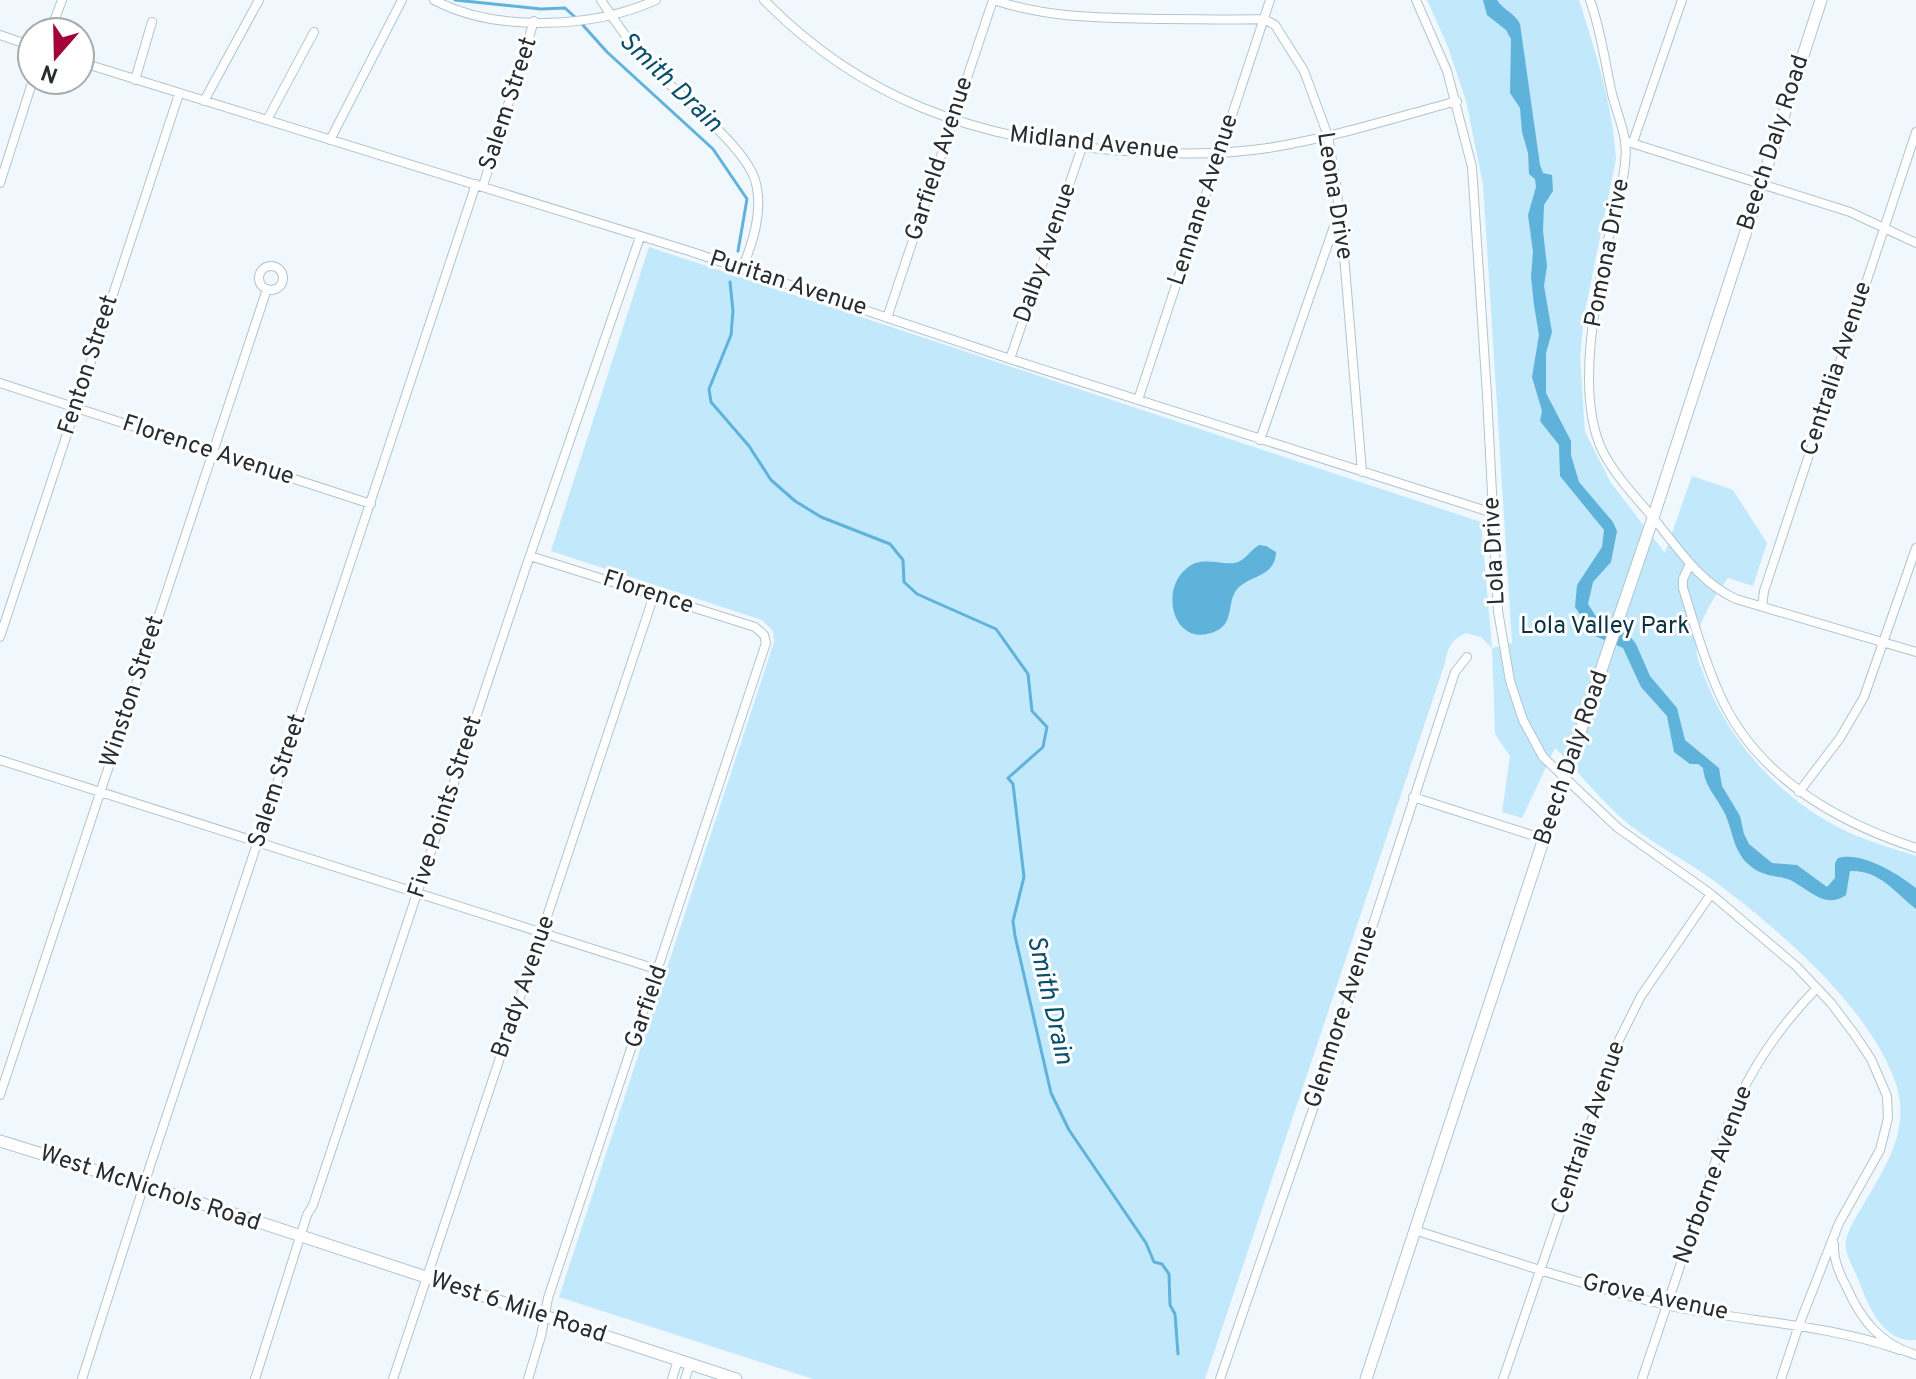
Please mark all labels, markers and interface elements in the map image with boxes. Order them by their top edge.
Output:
north arrow [16,16,96,96]
water label: Smith Drain [611,25,729,141]
street label: Salem Street [473,34,545,174]
street label: Beech Daly Road [1732,52,1816,234]
text: N [38,57,62,88]
street label: Garfield Avenue [899,73,981,245]
street label: Lennane Avenue [1162,110,1246,290]
street label: Midland Avenue [1008,120,1180,168]
street label: Leona Drive [1309,130,1359,262]
street label: Pomona Drive [1579,176,1637,330]
street label: Dalby Avenue [1008,179,1084,327]
street label: Puritan Avenue [705,244,871,324]
street label: Centralia Avenue [1795,278,1879,460]
street label: Fenton Street [52,291,126,439]
street label: Florence Avenue [118,409,298,493]
street label: Lola Drive [1477,496,1513,606]
street label: Florence [599,564,697,622]
street label: Winston Street [94,612,172,772]
park label: Lola Valley Park [1520,612,1690,642]
street label: Beech Daly Road [1528,667,1616,849]
street label: Salem Street [242,711,314,851]
street label: Five Points Street [402,712,490,902]
street label: Brady Avenue [486,912,562,1062]
street label: Glenmore Avenue [1298,922,1386,1112]
water label: Smith Drain [1018,932,1080,1068]
street label: Garfield [619,962,675,1052]
street label: Centralia Avenue [1545,1037,1633,1219]
street label: Norborne Avenue [1668,1082,1760,1268]
street label: West McNichols Road [36,1139,264,1239]
street label: West 6 Mile Road [426,1265,610,1351]
street label: Grove Avenue [1579,1268,1731,1328]

